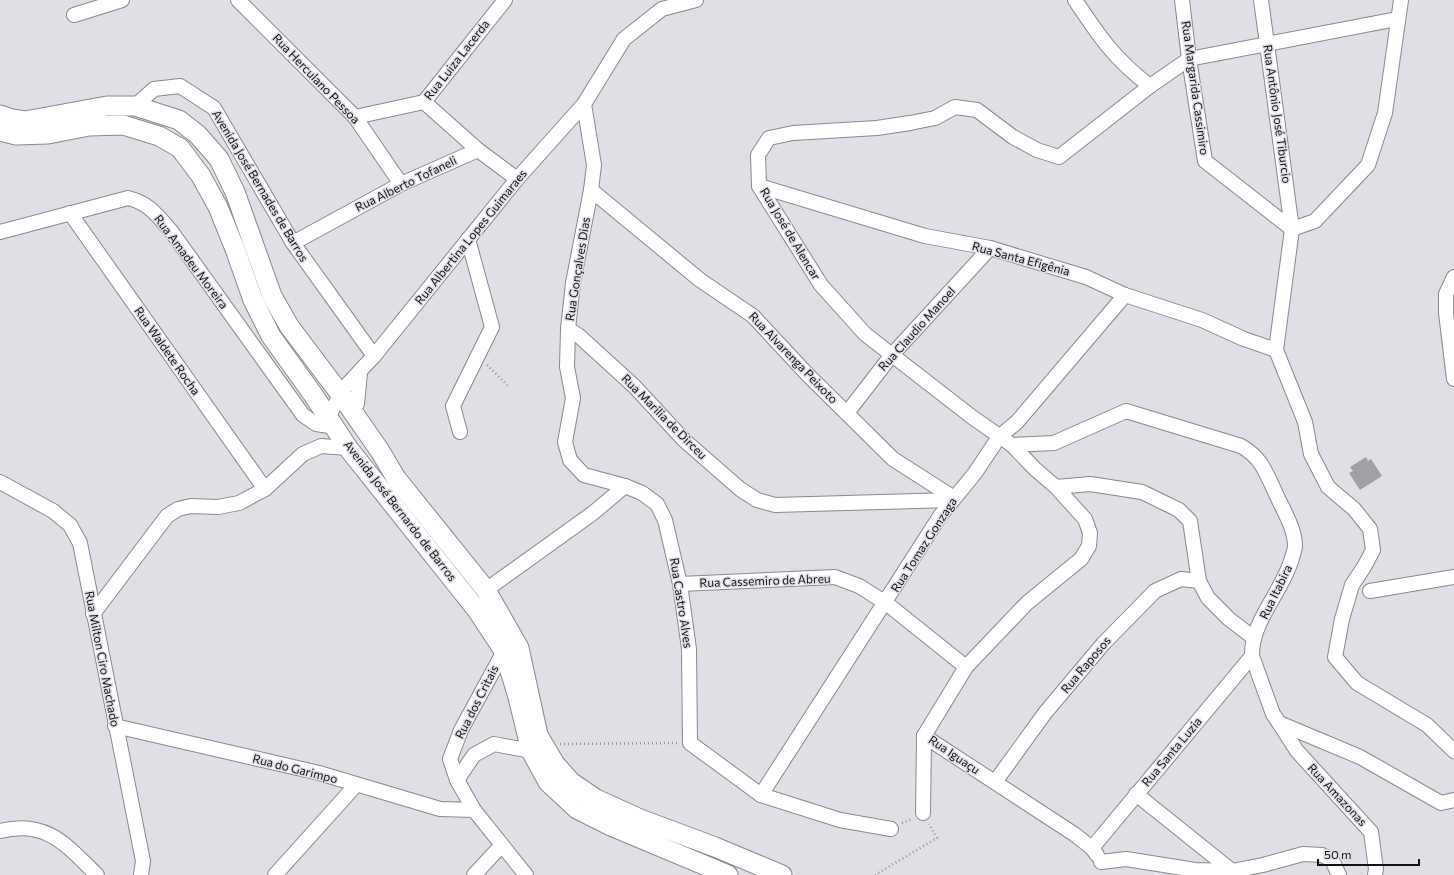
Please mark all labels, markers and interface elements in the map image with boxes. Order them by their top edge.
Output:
street label: Rua Luiza Lacerda [421,17,492,102]
street label: Rua Margarida Cassimiro [1180,20,1212,156]
street label: Rua Herculano Pessoa [270,30,363,126]
street label: Rua Antônio José Tiburcio [1260,44,1295,184]
street label: Avenida José Bernades de Barros [209,107,312,264]
street label: Rua Alberto Tofaneli [353,152,459,214]
street label: Rua Albertina Lopes Guimaraes [411,166,529,307]
street label: Rua José de Alencar [757,185,824,283]
street label: Rua Amadeu Moreira [152,212,232,311]
street label: Rua Gonçalves Dias [562,216,592,322]
street label: Rua Santa Efigênia [971,238,1072,278]
street label: Rua Claudio Manoel [875,283,958,373]
street label: Rua Waldete Rocha [132,304,204,397]
street label: Rua Alvarenga Peixoto [746,309,841,406]
street label: Rua Marilia de Dirceu [619,371,710,462]
street label: Avenida José Bernardo de Barros [341,437,460,584]
street label: Rua Tomaz Gonzaga [887,495,959,594]
street label: Rua Castro Alves [668,557,696,649]
street label: Rua Itabira [1256,562,1294,621]
street label: Rua Cassemiro de Abreu [699,571,831,589]
street label: Rua Milton Ciro Machado [83,590,123,728]
street label: Rua Raposos [1057,633,1113,696]
street label: Rua dos Critais [452,662,501,741]
street label: Rua Santa Luzia [1138,714,1204,789]
street label: Rua Iguaçu [926,732,983,776]
street label: Rua do Garimpo [251,751,339,785]
street label: Rua Amazonas [1305,760,1370,828]
scale bar [1318,841,1419,867]
text: 50 m [1324,847,1352,861]

